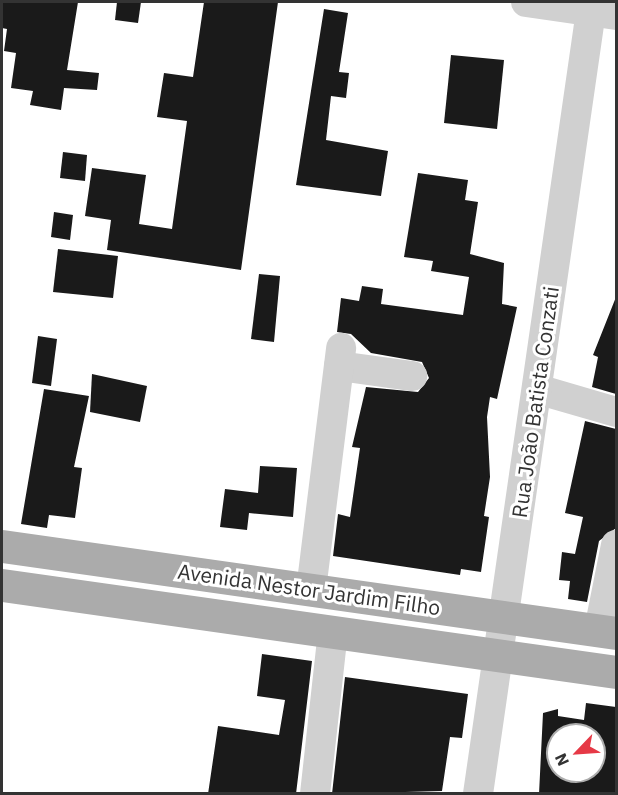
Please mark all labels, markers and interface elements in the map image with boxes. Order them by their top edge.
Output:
street label: Rua João Batista Conzati [506,285,564,519]
street label: Avenida Nestor Jardim Filho [176,558,442,620]
north arrow [546,723,606,783]
text: N [550,750,573,769]

